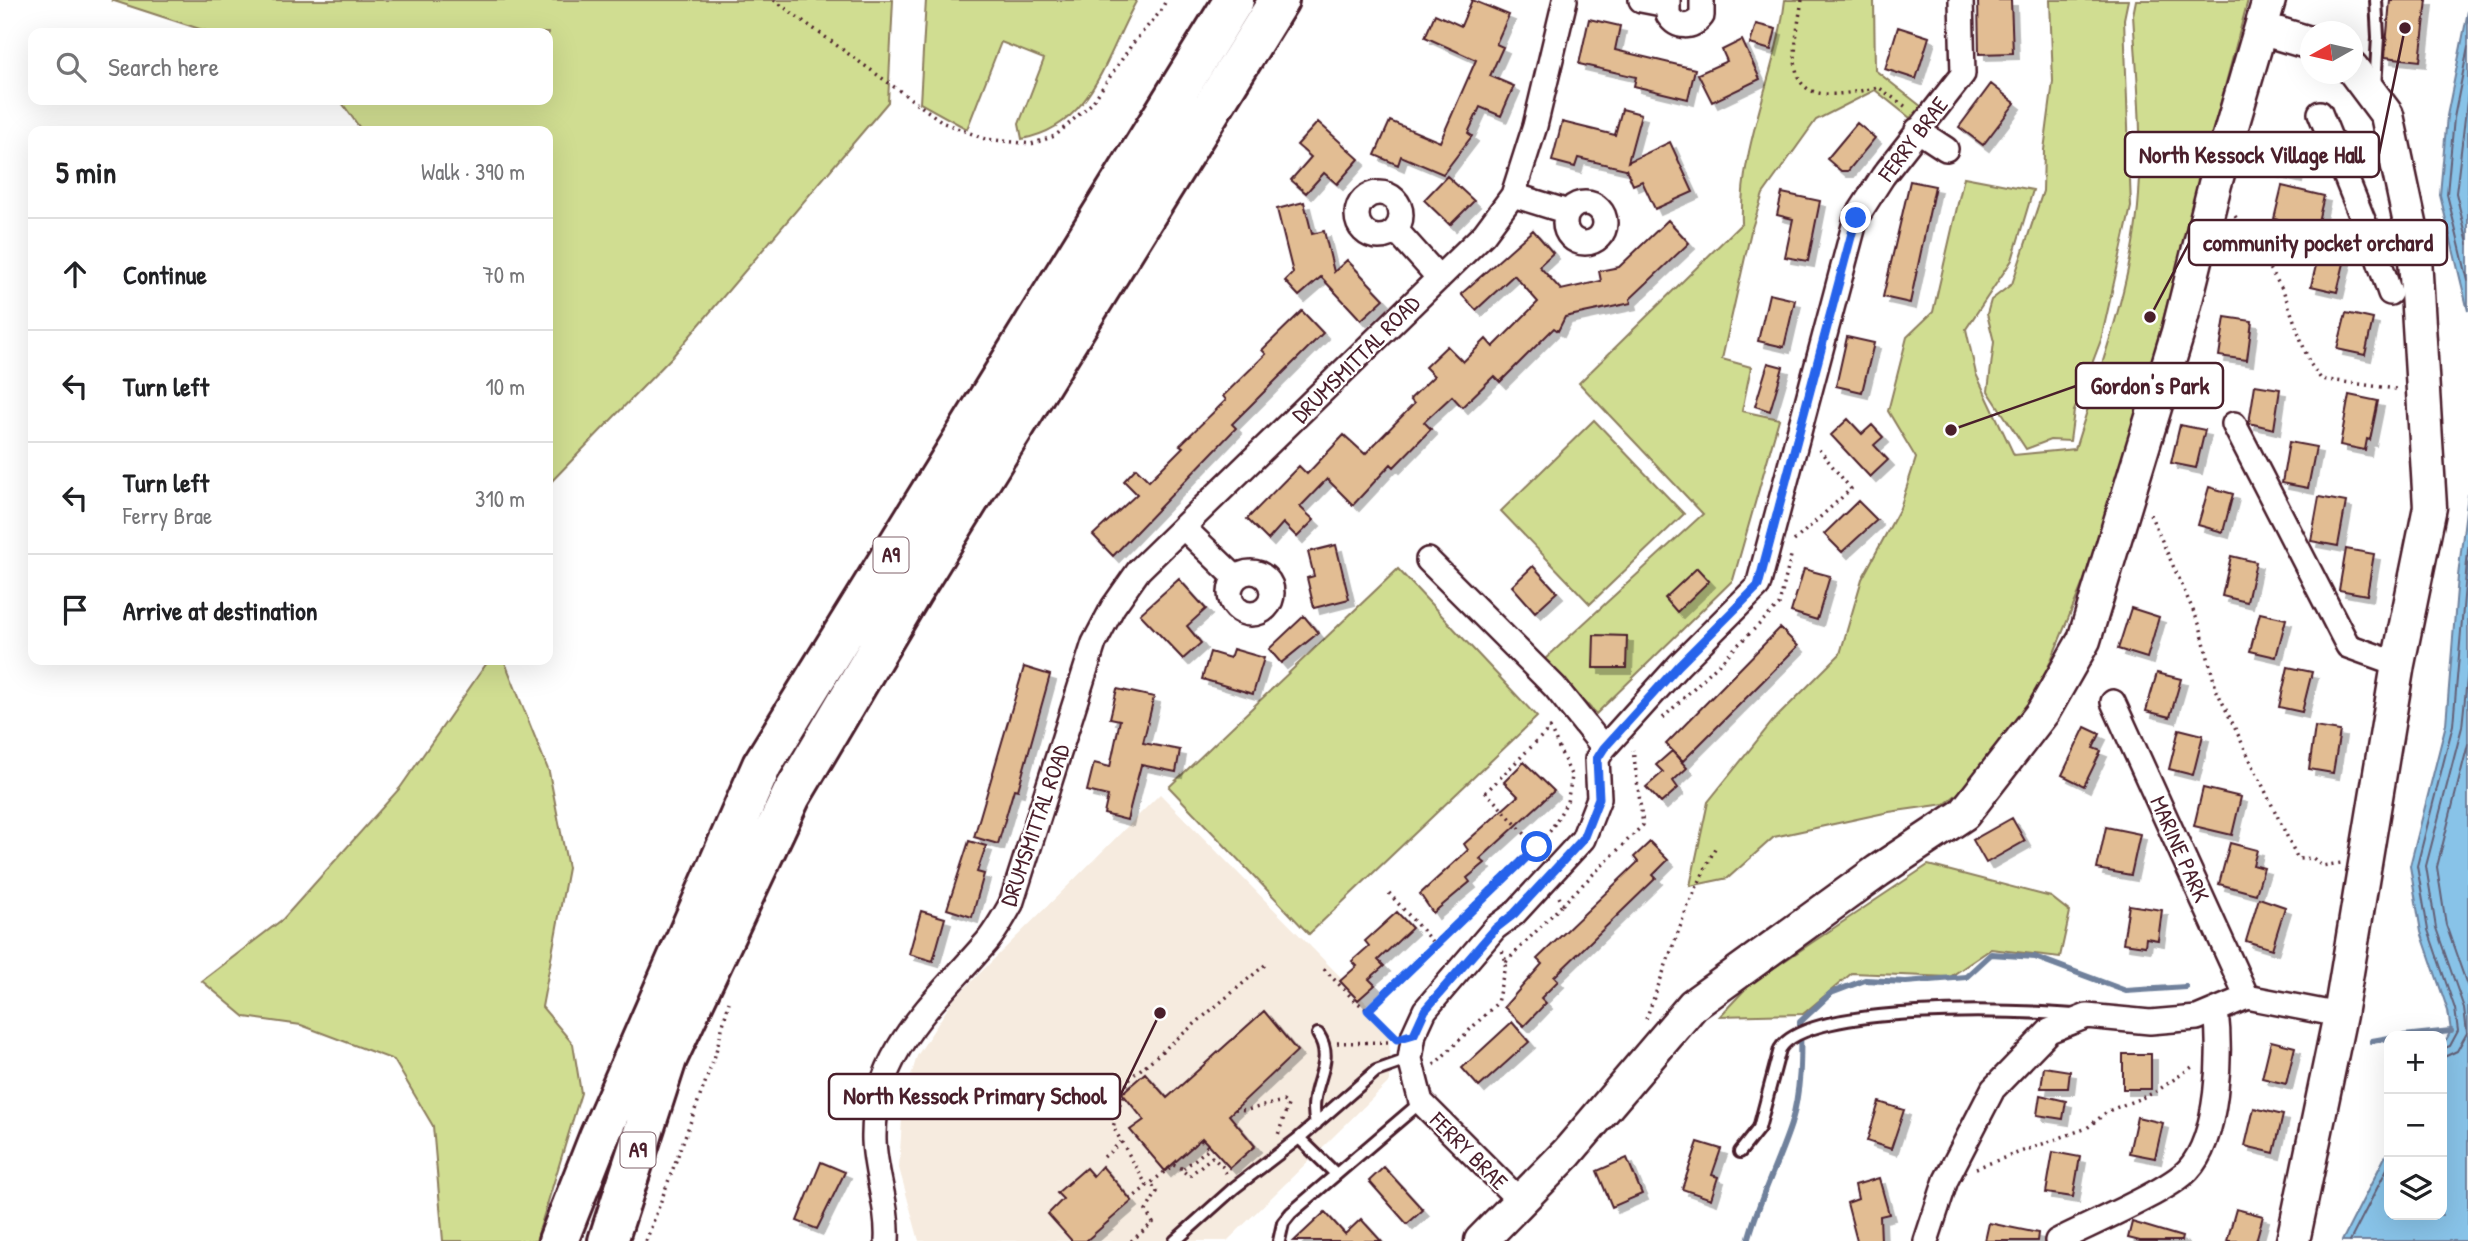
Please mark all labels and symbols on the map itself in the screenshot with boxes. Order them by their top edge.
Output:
north arrow [2300,21,2363,84]
street label: FERRY BRAE [1870,90,1955,188]
callout: North Kessock Village Hall [2125,132,2379,177]
text: North Kessock Village Hall [2139,138,2366,171]
route end [1840,202,1871,233]
callout: community pocket orchard [2189,220,2447,265]
text: community pocket orchard [2203,226,2434,259]
street label: DRUMSMITTAL ROAD [1285,288,1427,429]
callout: Gordon's Park [2076,363,2223,408]
text: Gordon's Park [2090,369,2210,401]
road number: A9 [874,538,908,572]
street label: DRUMSMITTAL ROAD [992,740,1077,910]
street label: MARINE PARK [2143,791,2218,907]
route start [1521,831,1552,862]
callout: North Kessock Primary School [829,1074,1120,1119]
text: North Kessock Primary School [843,1079,1107,1112]
street label: FERRY BRAE [1423,1104,1515,1196]
road number: A9 [620,1132,656,1168]

